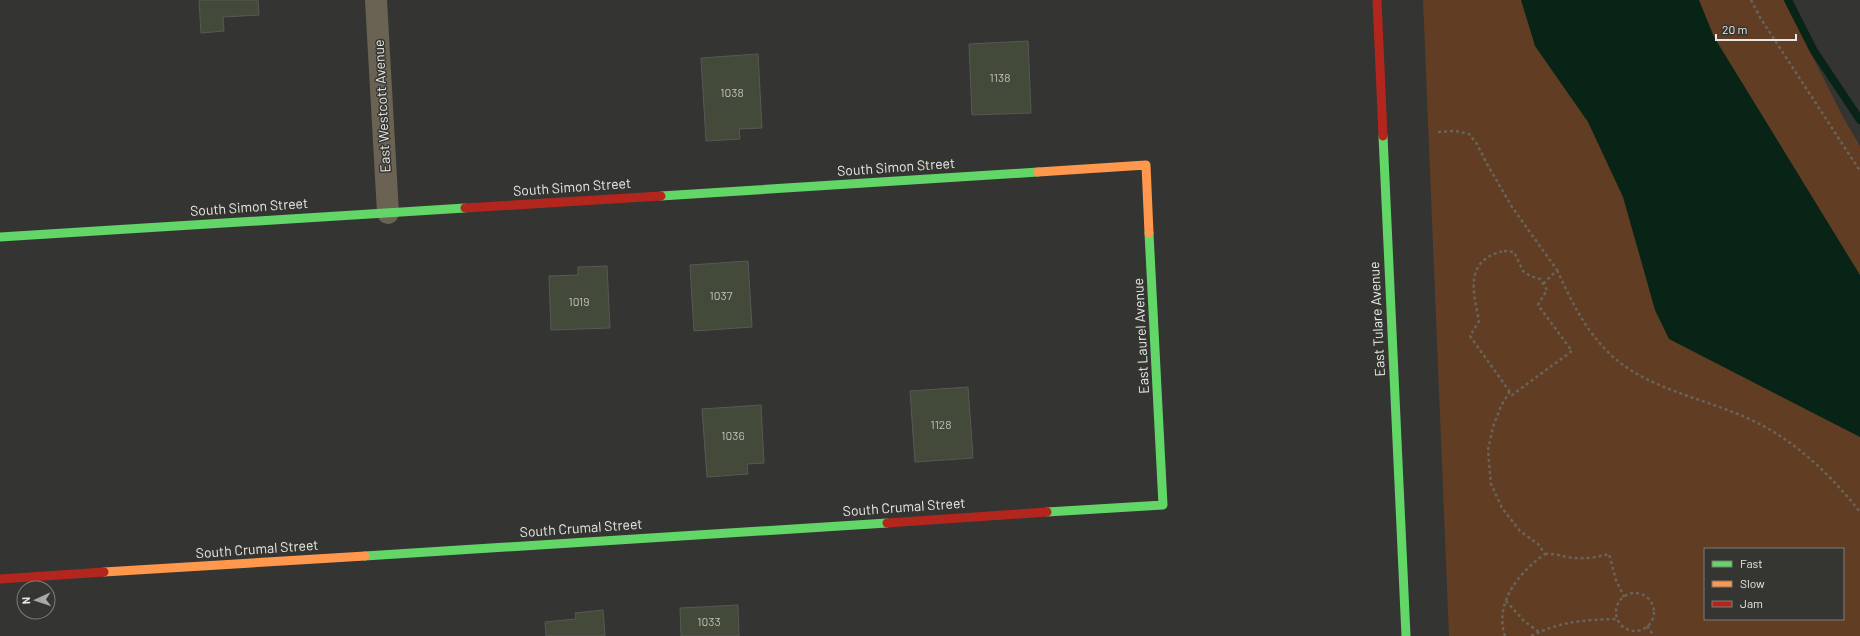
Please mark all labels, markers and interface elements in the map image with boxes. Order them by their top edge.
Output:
scale bar [1716,16,1796,42]
text: 20 m [1722,22,1748,36]
street label: East Westcott Avenue [370,39,393,173]
house number: 1138 [990,70,1010,84]
house number: 1038 [720,85,744,99]
street label: South Simon Street [836,154,956,179]
street label: South Simon Street [512,174,632,199]
street label: South Simon Street [189,194,309,219]
street label: East Tulare Avenue [1365,261,1388,377]
street label: East Laurel Avenue [1129,278,1152,394]
house number: 1037 [710,288,733,302]
house number: 1019 [568,294,590,308]
house number: 1128 [930,417,952,431]
house number: 1036 [721,428,745,442]
street label: South Crumal Street [842,494,966,519]
street label: South Crumal Street [519,515,643,540]
street label: South Crumal Street [195,536,319,561]
legend [1704,548,1844,620]
text: Fast [1740,556,1763,570]
text: Slow [1740,576,1765,590]
north arrow [16,580,56,620]
text: Jam [1740,596,1763,610]
text: N [19,597,32,605]
house number: 1033 [697,614,721,628]

